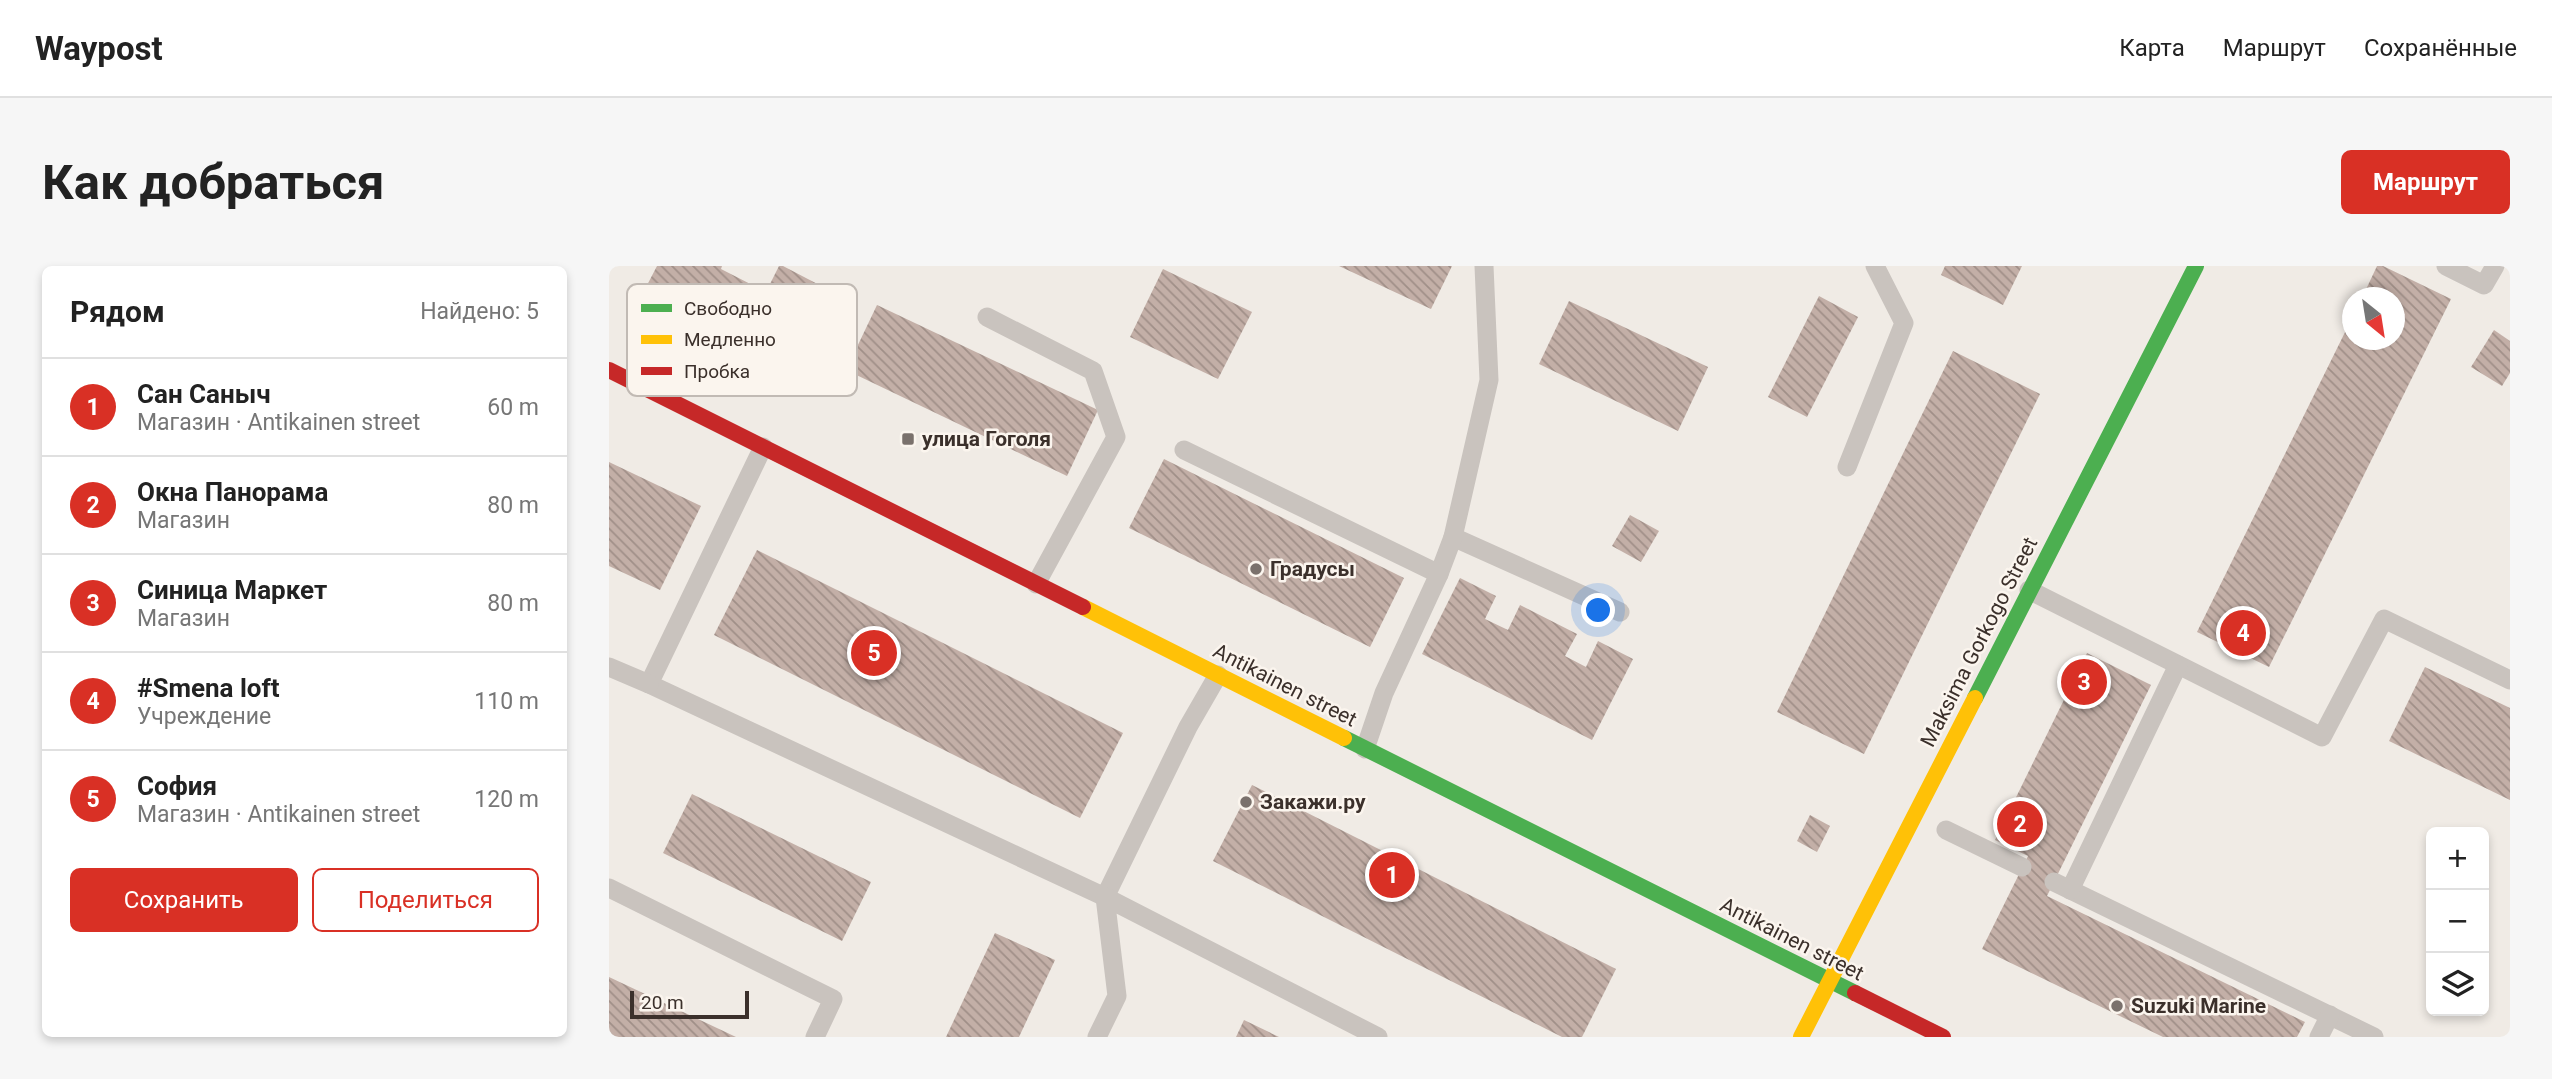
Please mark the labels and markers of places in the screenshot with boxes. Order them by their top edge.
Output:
place label: улица Гоголя [922,427,1051,451]
marker: улица Гоголя [900,431,916,447]
place label: Градусы [1270,557,1355,581]
marker: Градусы [1248,561,1264,577]
pin: 4 [2220,607,2266,659]
pin: 5 [851,627,897,679]
pin: 3 [2061,656,2107,708]
place label: Закажи.ру [1260,790,1366,814]
marker: Закажи.ру [1238,794,1254,810]
pin: 2 [1997,798,2043,850]
pin: 1 [1369,849,1415,901]
place label: Suzuki Marine [2131,994,2266,1018]
marker: Suzuki Marine [2109,998,2125,1014]

